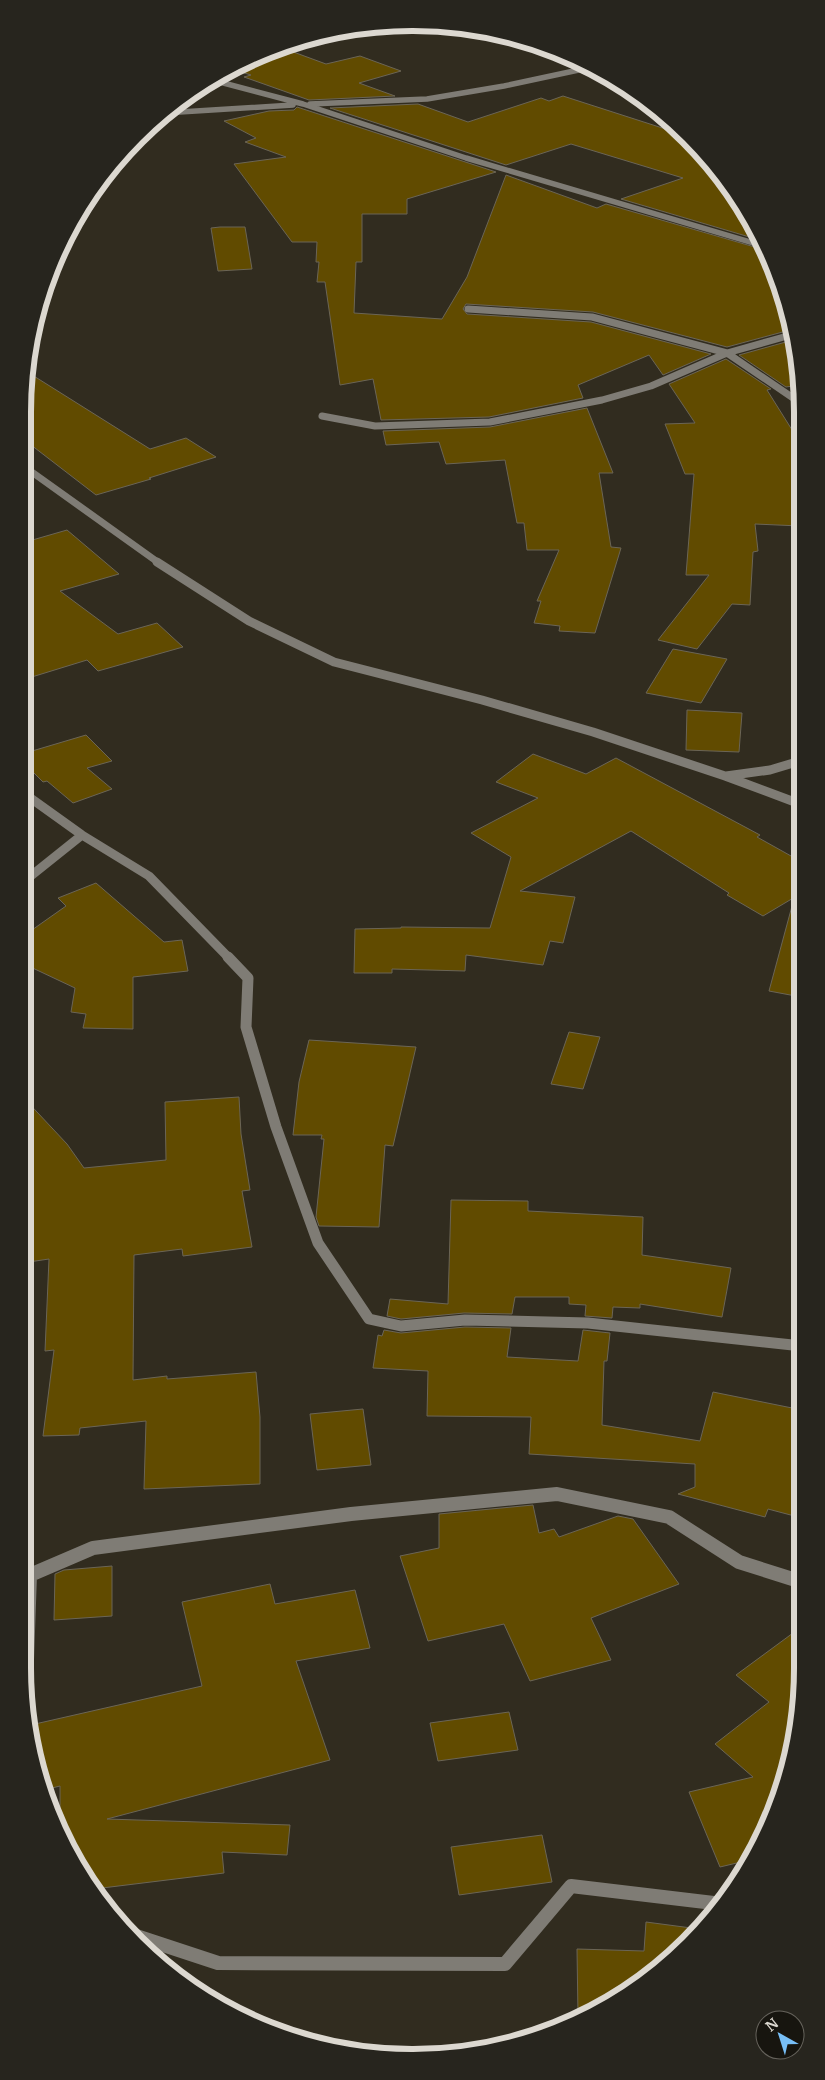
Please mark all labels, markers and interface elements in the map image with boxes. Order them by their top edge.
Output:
north arrow [755,2010,805,2060]
text: N [762,2014,782,2035]

